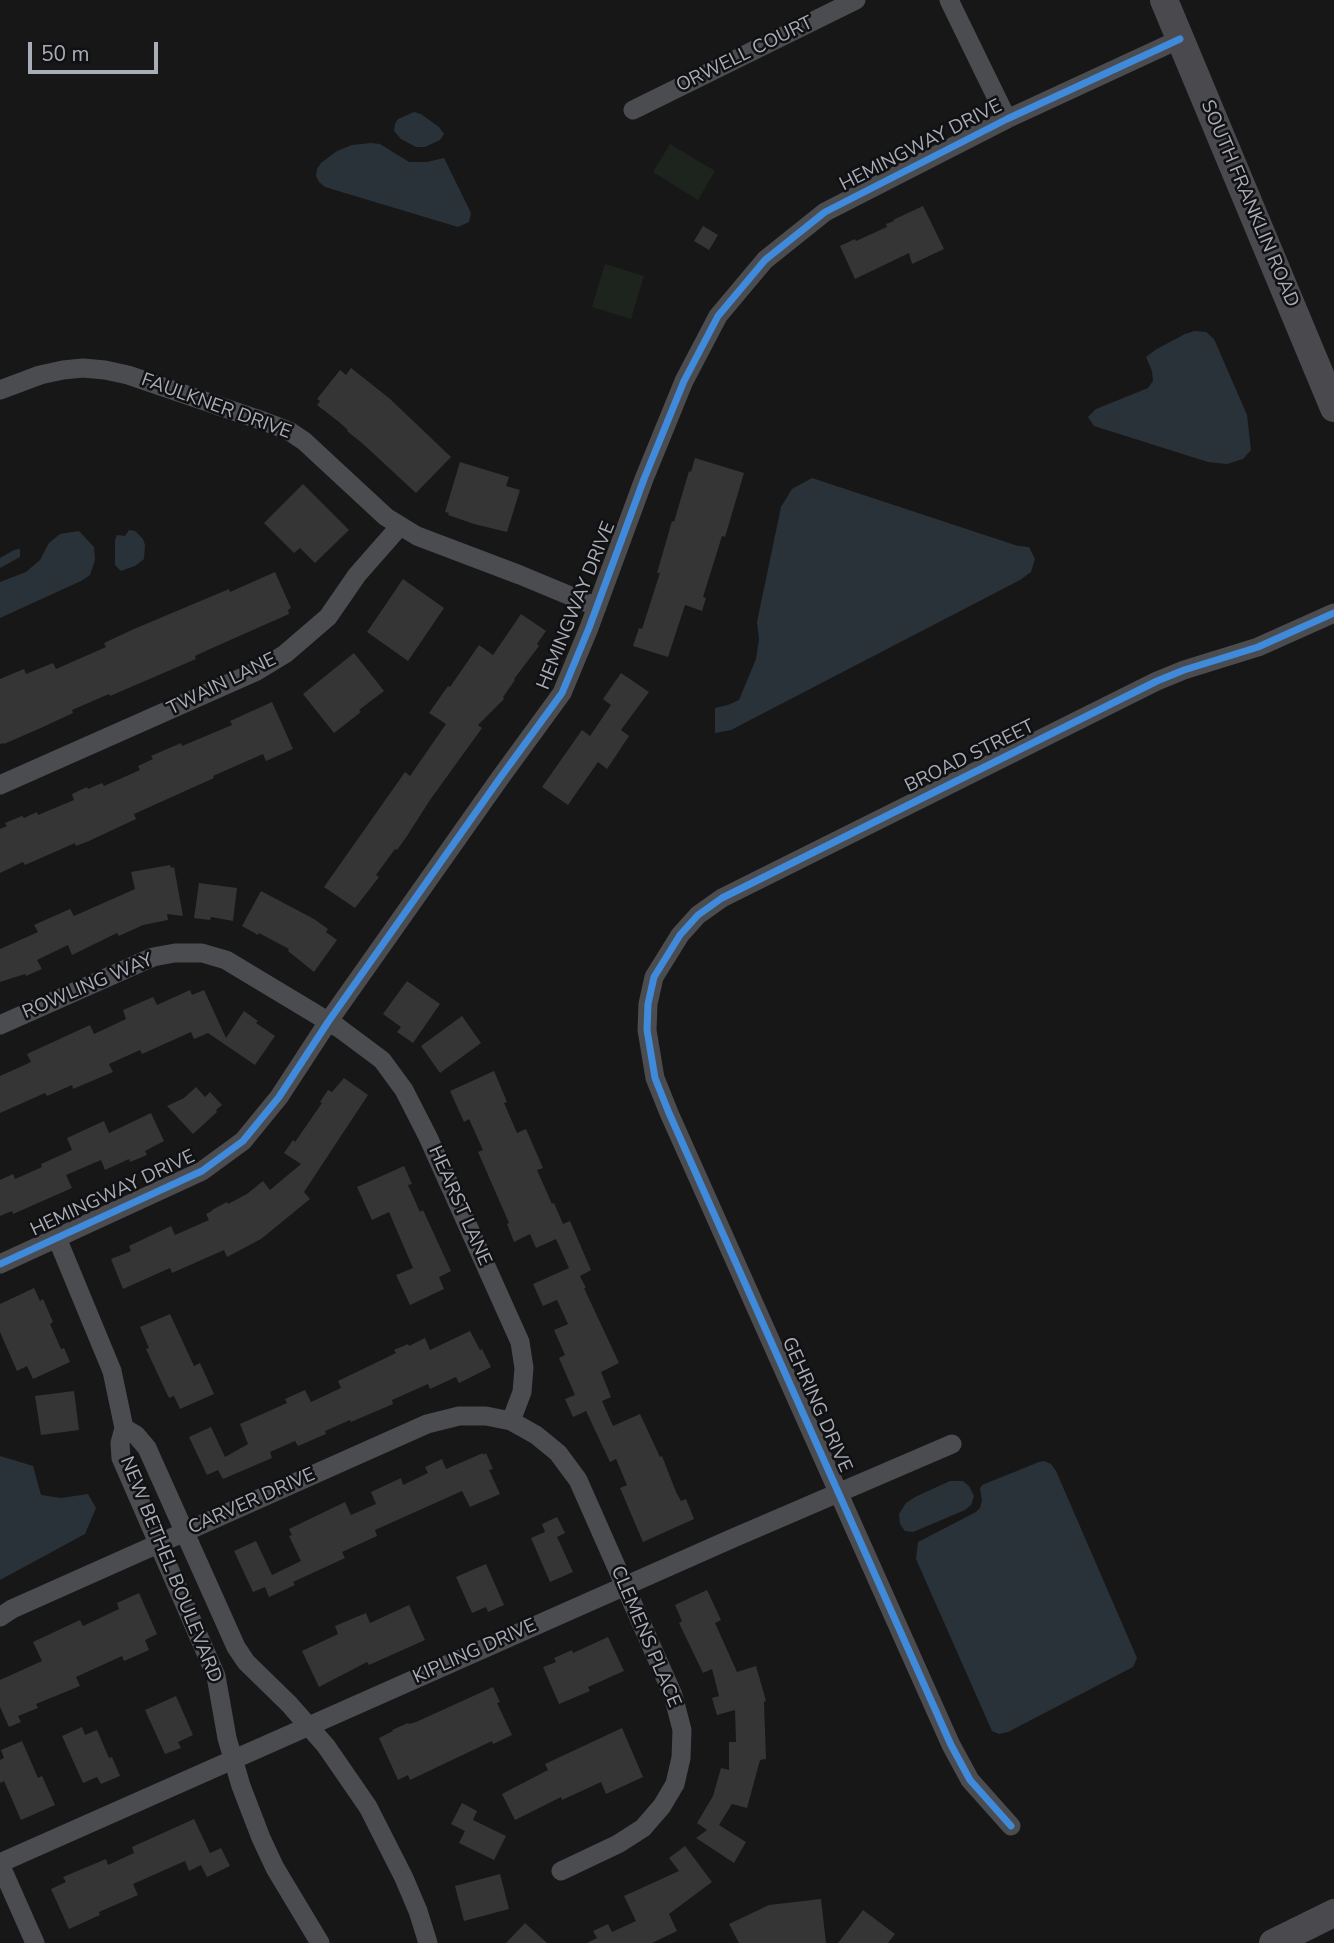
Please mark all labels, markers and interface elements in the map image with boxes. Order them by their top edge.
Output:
street label: ORWELL COURT [673,12,817,98]
scale bar [32,28,161,72]
text: 50 m [41,40,90,68]
street label: HEMINGWAY DRIVE [836,95,1006,197]
street label: SOUTH FRANKLIN ROAD [1195,97,1303,311]
street label: FAULKNER DRIVE [138,369,294,445]
street label: HEMINGWAY DRIVE [533,519,621,693]
street label: TWAIN LANE [164,649,280,721]
street label: BROAD STREET [901,716,1039,798]
street label: ROWLING WAY [19,949,157,1025]
street label: HEARST LANE [422,1143,496,1269]
street label: HEMINGWAY DRIVE [27,1146,199,1242]
street label: GEHRING DRIVE [776,1334,856,1476]
street label: NEW BETHEL BOULEVARD [114,1454,226,1686]
street label: CARVER DRIVE [185,1464,319,1540]
street label: CLEMENS PLACE [605,1563,685,1711]
street label: KIPLING DRIVE [410,1615,540,1689]

